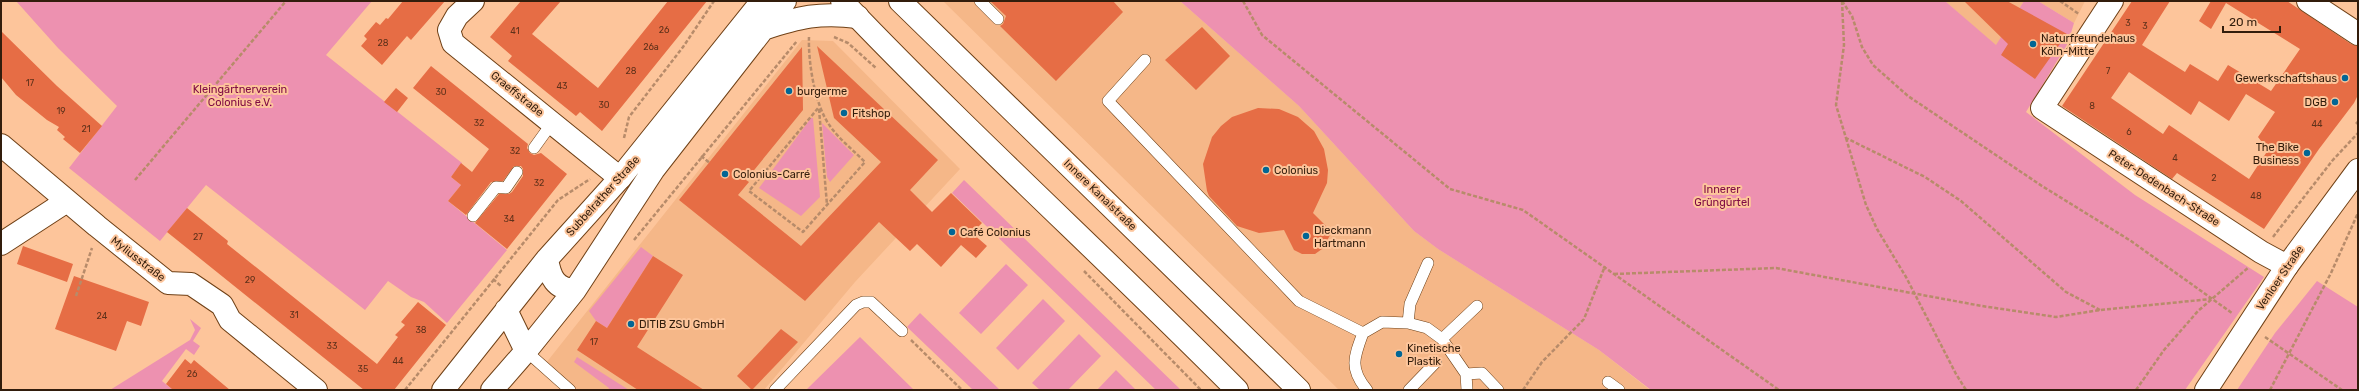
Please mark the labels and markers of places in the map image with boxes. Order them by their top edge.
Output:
place label: Naturfreundehaus Köln-Mitte [2041,32,2136,58]
marker: Naturfreundehaus Köln-Mitte [2028,39,2038,49]
place label: Gewerkschaftshaus [2235,72,2337,85]
marker: Gewerkschaftshaus [2340,73,2350,83]
place label: burgerme [797,85,847,98]
marker: burgerme [784,86,794,96]
place label: DGB [2305,96,2327,109]
marker: DGB [2330,97,2340,107]
place label: Fitshop [852,107,891,120]
marker: Fitshop [839,108,849,118]
place label: The Bike Business [2253,141,2299,167]
marker: The Bike Business [2302,148,2312,158]
place label: Colonius [1274,164,1319,177]
marker: Colonius [1261,165,1271,175]
place label: Colonius-Carré [733,168,810,181]
marker: Colonius-Carré [720,169,730,179]
place label: Dieckmann Hartmann [1314,224,1371,250]
place label: Café Colonius [960,226,1031,239]
marker: Café Colonius [947,227,957,237]
marker: Dieckmann Hartmann [1301,231,1311,241]
place label: DITIB ZSU GmbH [639,318,725,331]
marker: DITIB ZSU GmbH [626,319,636,329]
place label: Kinetische Plastik [1407,342,1461,368]
marker: Kinetische Plastik [1394,349,1404,359]

